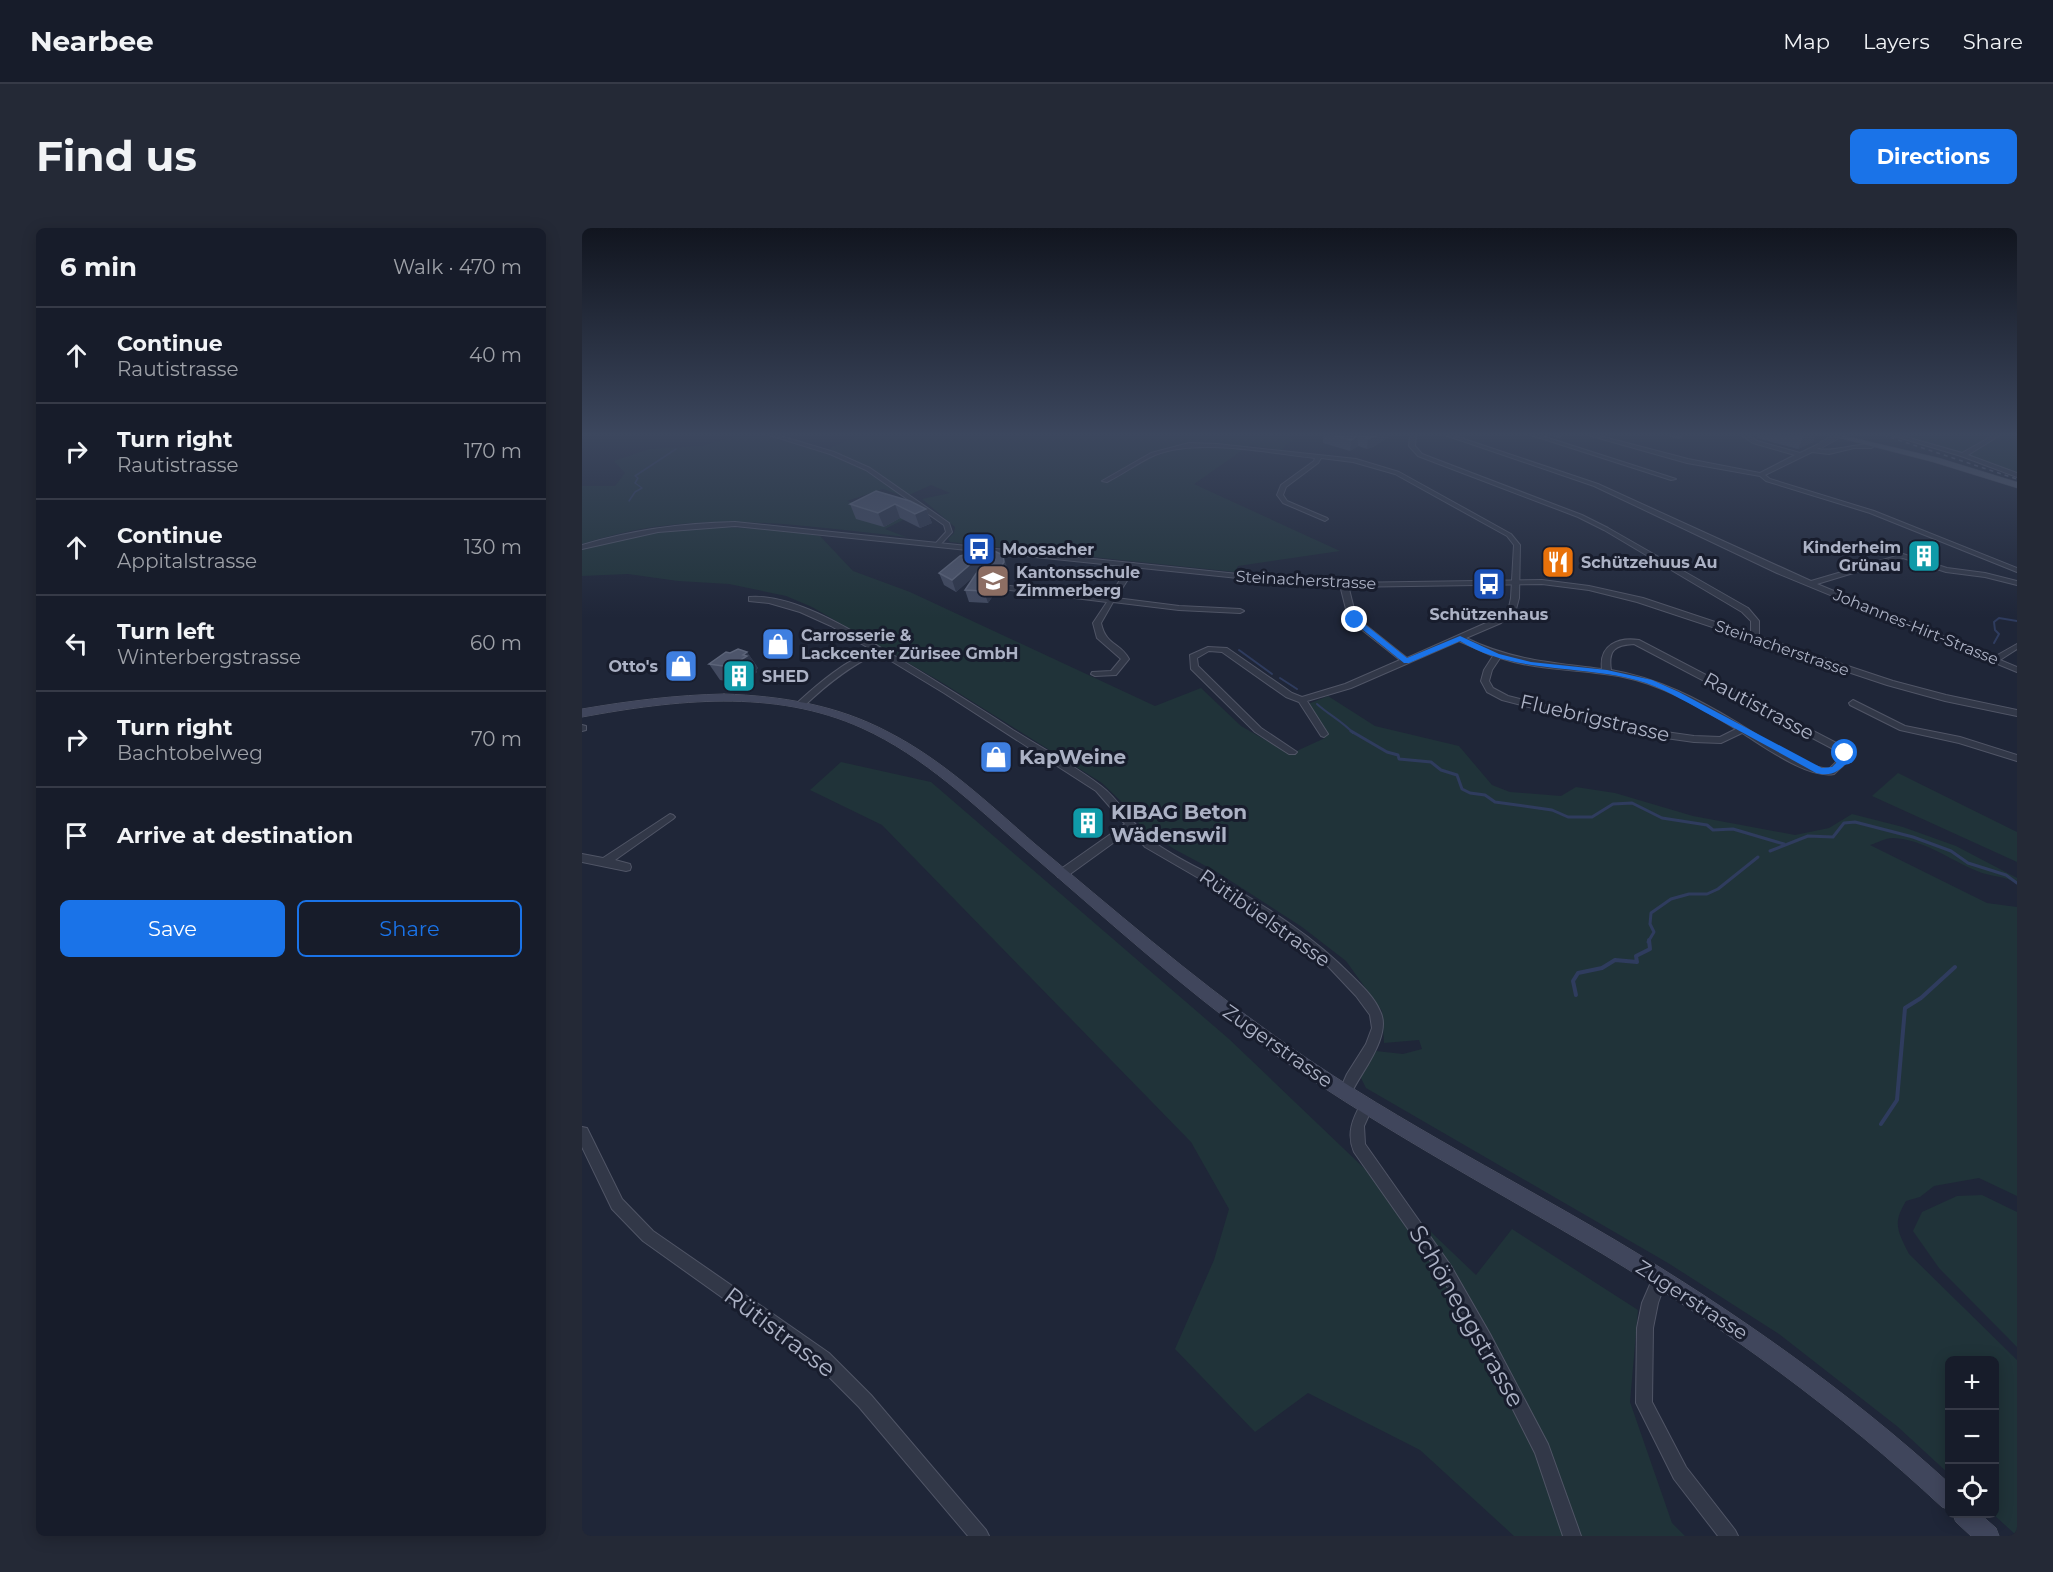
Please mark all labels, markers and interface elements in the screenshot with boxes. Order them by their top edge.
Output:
text: Nearbee [30,24,154,58]
text: Map [1783,29,1830,54]
text: Layers [1863,29,1930,54]
text: Share [1963,29,2023,54]
button: Directions [1850,129,2017,184]
text: Find us [36,130,197,182]
text: 6 min [60,251,137,283]
text: Walk · 470 m [393,255,522,279]
text: Continue [117,330,223,357]
icon: ahead [60,339,93,372]
text: 40 m [469,343,522,367]
text: Rautistrasse [117,357,239,381]
text: Turn right [117,426,232,453]
icon: right [60,435,93,468]
text: 170 m [464,439,522,463]
text: Rautistrasse [117,453,239,477]
text: Continue [117,522,223,549]
icon: ahead [60,531,93,564]
bus stop icon: Moosacher [961,531,997,567]
text: 130 m [464,535,522,559]
place label: Kinderheim Grünau [1802,538,1901,575]
building icon: Kinderheim Grünau [1906,538,1942,574]
place label: Moosacher [1002,540,1094,559]
restaurant icon: Schützehuus Au [1540,544,1576,580]
text: Appitalstrasse [117,549,257,573]
place label: Schützehuus Au [1581,553,1717,572]
school or university icon: Kantonsschule Zimmerberg [975,563,1011,599]
place label: Kantonsschule Zimmerberg [1016,563,1140,600]
bus stop icon: Schützenhaus [1471,566,1507,602]
street label: Steinacherstrasse [1235,567,1377,593]
street label: Johannes-Hirt-Strasse [1830,585,2001,669]
place label: Schützenhaus [1430,605,1549,624]
route end [1341,606,1367,632]
street label: Steinacherstrasse [1712,616,1852,680]
text: Turn left [117,618,215,645]
shop icon: Carrosserie & Lackcenter Zürisee GmbH [760,626,796,662]
place label: Carrosserie & Lackcenter Zürisee GmbH [801,626,1019,663]
icon: left [60,627,93,660]
text: 60 m [470,631,522,655]
text: Winterbergstrasse [117,645,301,669]
shop icon: Otto's [663,648,699,684]
place label: Otto's [609,657,658,676]
building icon: SHED [721,658,757,694]
place label: SHED [762,667,809,686]
street label: Rautistrasse [1700,667,1818,745]
street label: Fluebrigstrasse [1518,689,1672,747]
text: Turn right [117,714,232,741]
icon: right [60,723,93,756]
text: 70 m [471,727,522,751]
shop icon: KapWeine [978,739,1014,775]
route start [1831,739,1857,765]
text: Bachtobelweg [117,741,263,765]
place label: KapWeine [1019,745,1126,769]
place label: KIBAG Beton Wädenswil [1111,800,1247,847]
building icon: KIBAG Beton Wädenswil [1070,805,1106,841]
icon: arrive [60,819,93,852]
text: Arrive at destination [117,822,353,849]
street label: Rütibüelstrasse [1195,864,1335,972]
button: Save [60,900,285,957]
button: Share [297,900,522,957]
street label: Zugerstrasse [1218,999,1338,1093]
street label: Schöneggstrasse [1403,1220,1531,1412]
street label: Zugerstrasse [1632,1255,1752,1345]
street label: Rütistrasse [719,1281,841,1383]
map controls [1945,1356,1999,1518]
button: + [1945,1356,1999,1410]
button: − [1945,1410,1999,1464]
button: locate [1945,1464,1999,1518]

